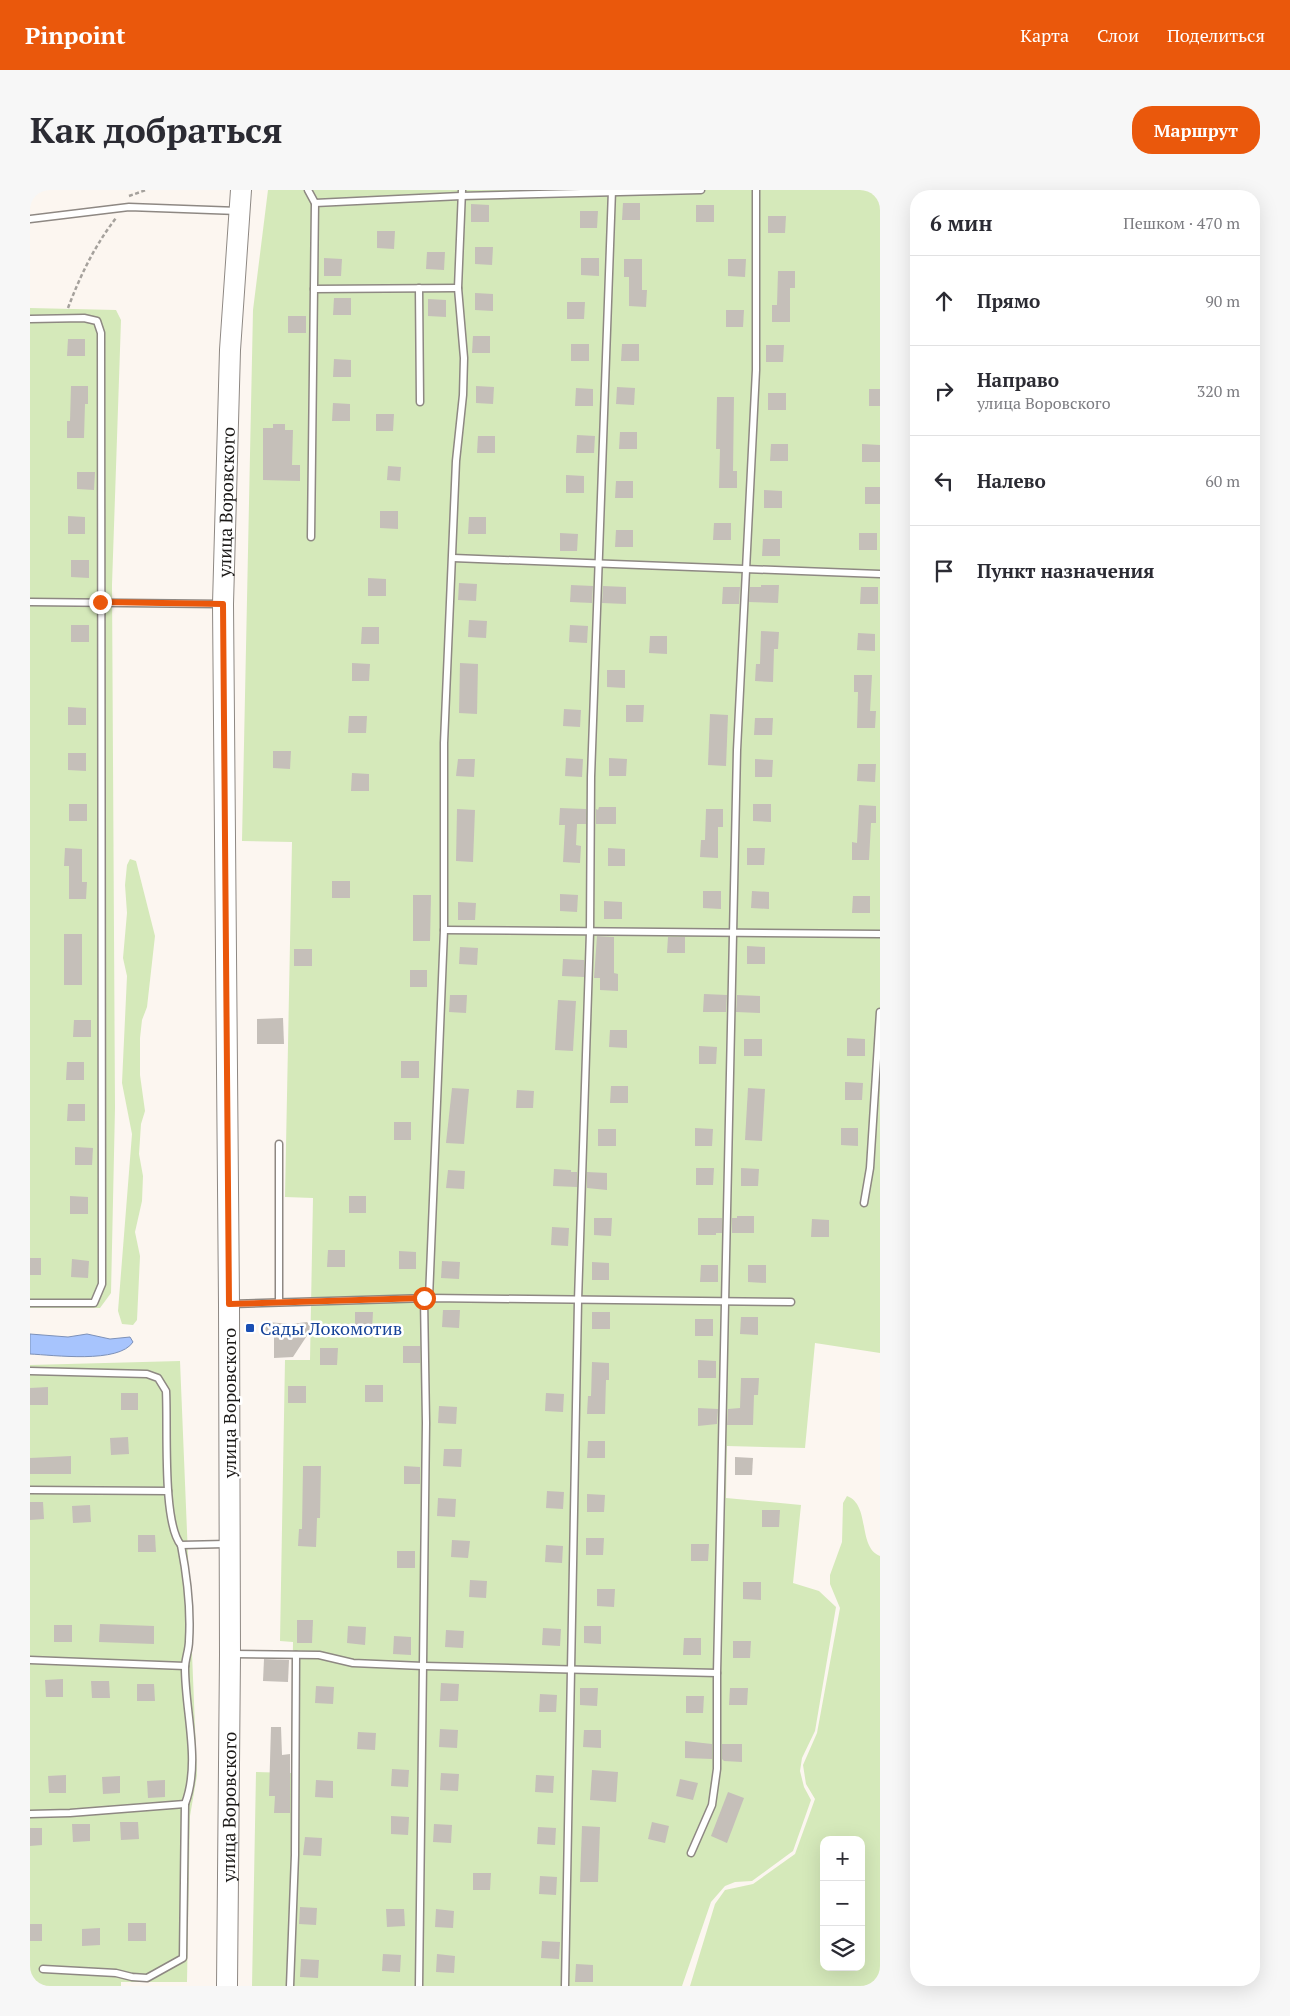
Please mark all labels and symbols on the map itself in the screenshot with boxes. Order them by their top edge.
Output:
street label: улица Воровского [212,427,240,579]
route end [89,591,112,614]
route start [413,1287,436,1310]
place label: Сады Локомотив [260,1316,402,1340]
marker: Сады Локомотив [244,1322,256,1334]
street label: улица Воровского [217,1328,241,1479]
street label: улица Воровского [216,1732,241,1883]

